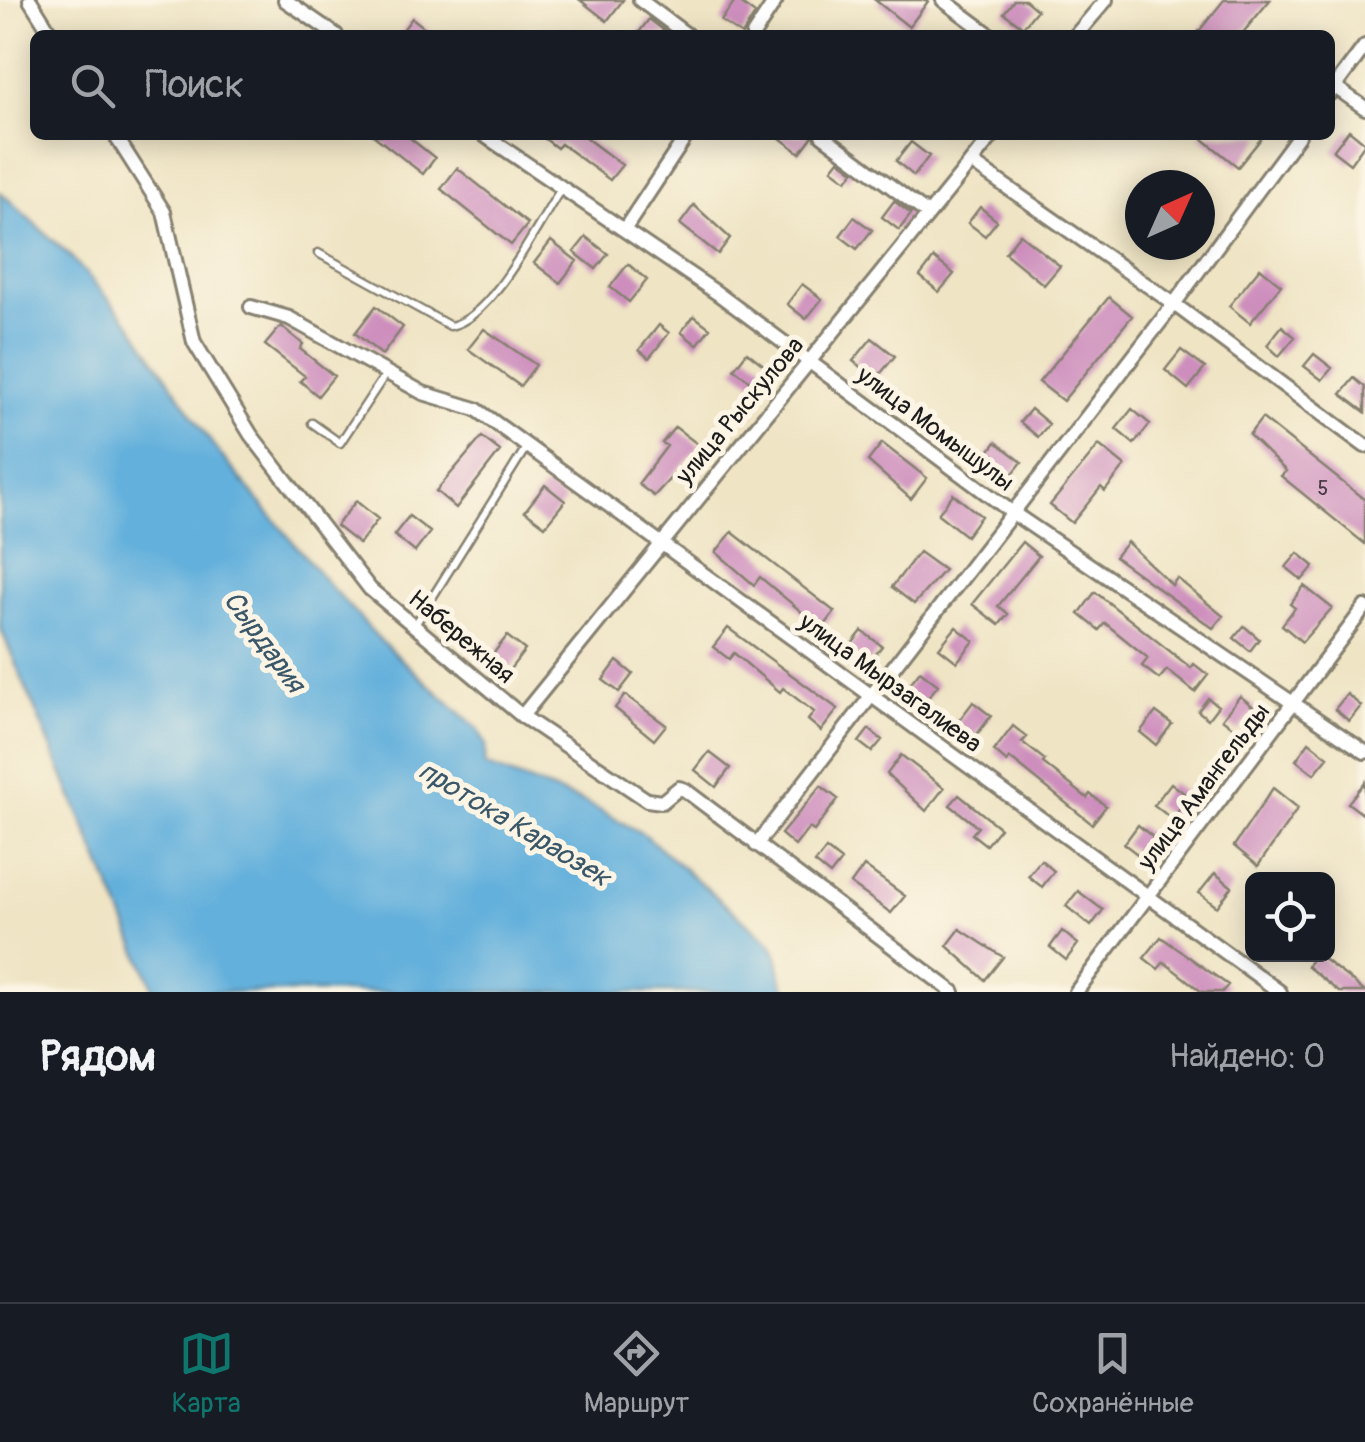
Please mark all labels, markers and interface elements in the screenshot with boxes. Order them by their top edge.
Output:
search box [30,30,1335,140]
icon: search [65,58,120,113]
text: Поиск [145,61,244,109]
north arrow [1125,170,1215,260]
street label: улица Рыскулова [669,331,811,492]
street label: улица Момышулы [849,359,1020,499]
house number: 5 [1318,476,1328,501]
water label: Сырдария [215,584,314,702]
street label: Набережная [402,584,521,691]
street label: улица Мырзагалиева [792,606,987,760]
street label: улица Амангельды [1131,697,1277,877]
water label: протока Караозек [412,753,619,897]
map controls [1245,872,1335,962]
button: locate [1245,872,1335,962]
text: Рядом [40,1031,156,1083]
text: Найдено: 0 [1169,1037,1325,1077]
tab: Карта [171,1326,241,1421]
tab: Маршрут [584,1326,689,1421]
tab: Сохранённые [1032,1326,1194,1421]

